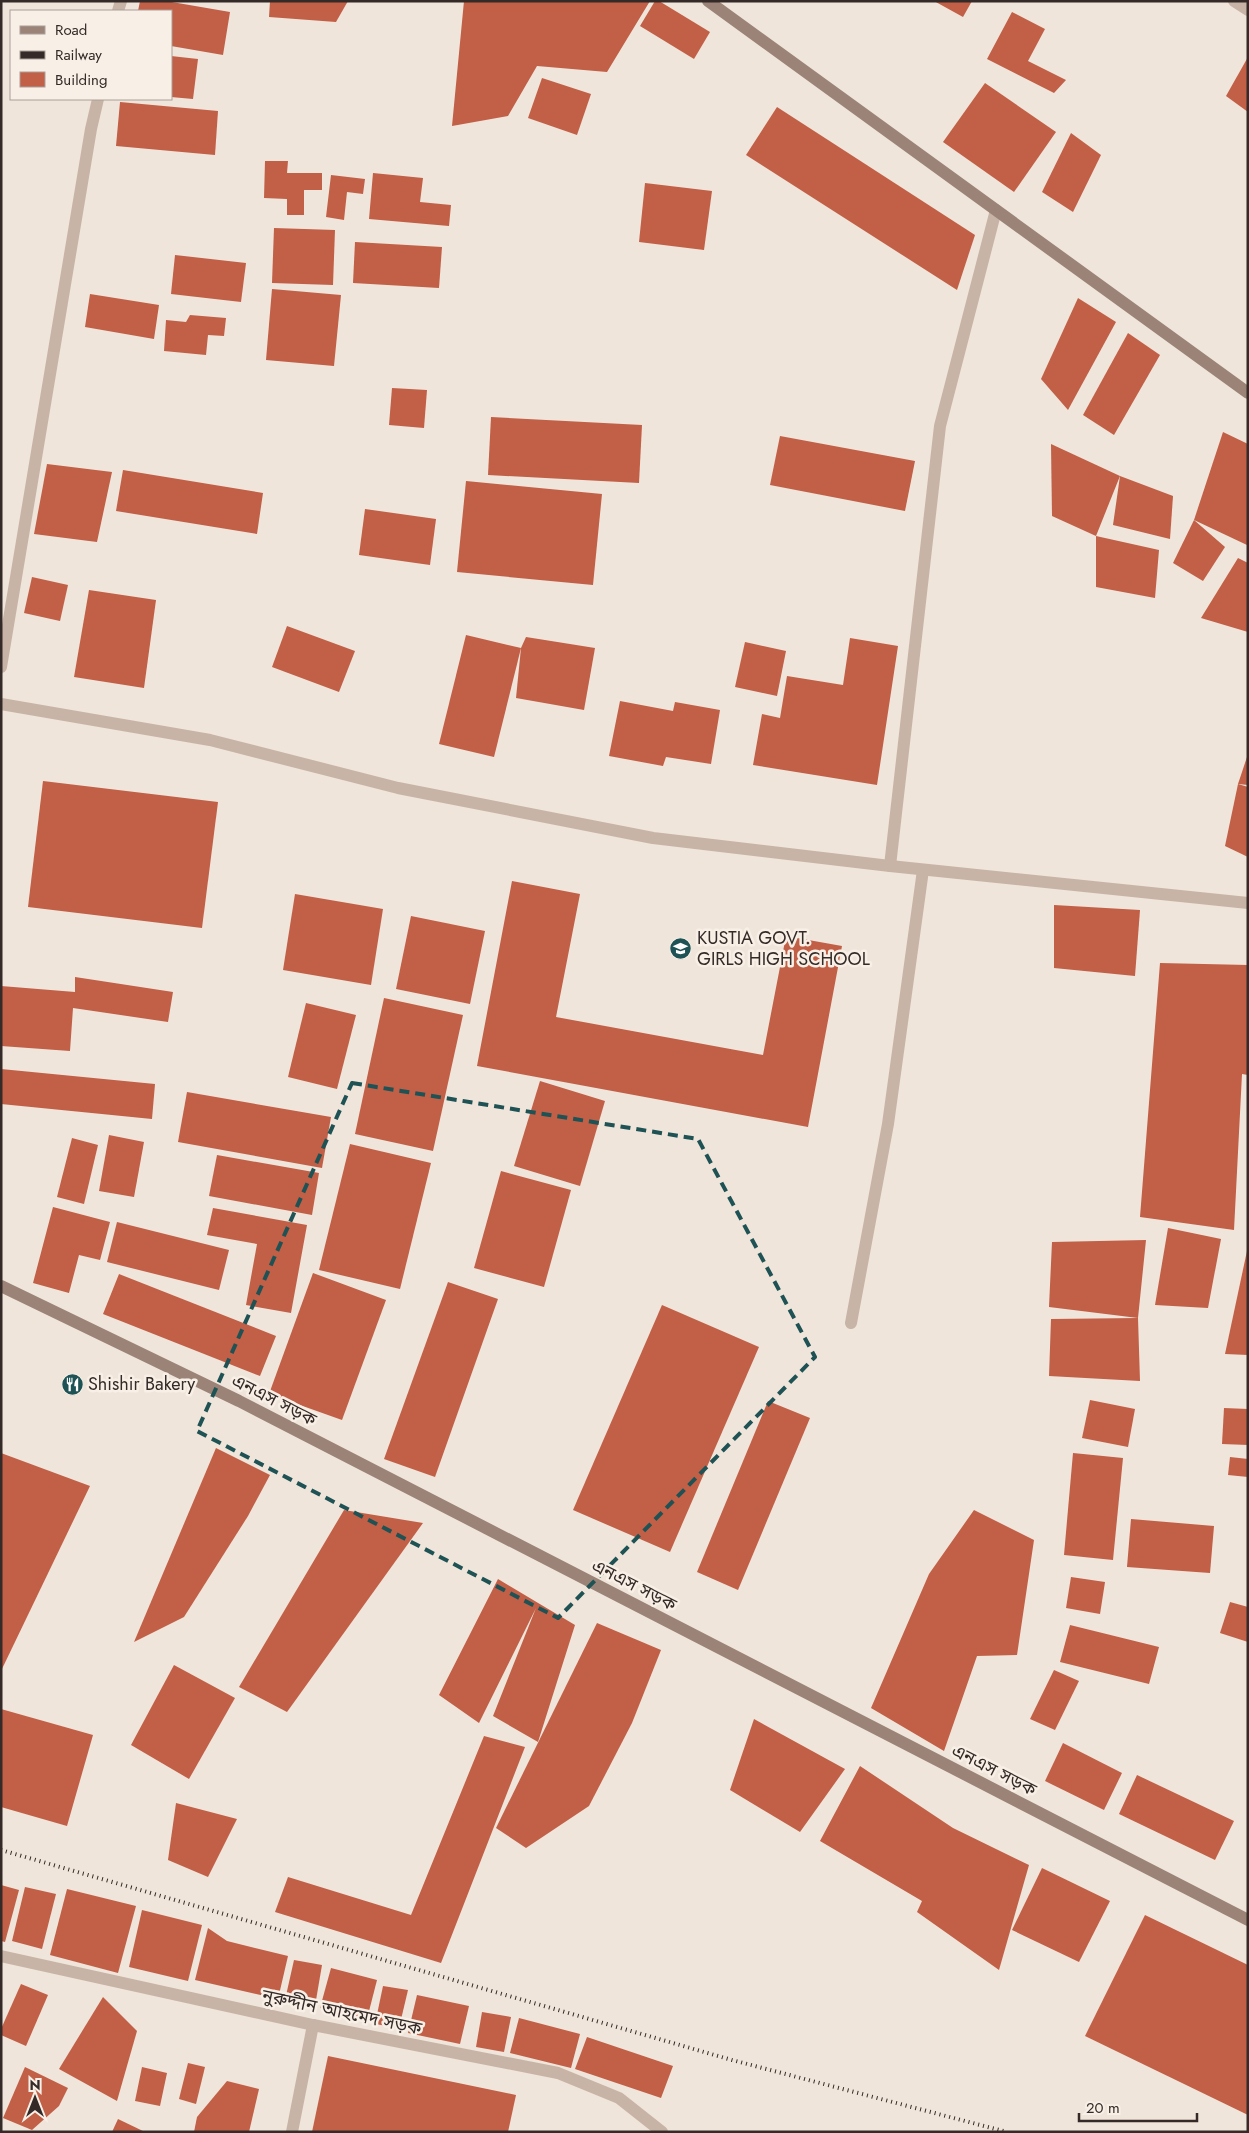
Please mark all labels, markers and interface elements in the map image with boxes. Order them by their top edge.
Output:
legend [10,10,172,100]
text: Road [55,19,87,41]
text: Railway [55,44,102,66]
text: Building [55,69,107,91]
place label: KUSTIA GOVT. GIRLS HIGH SCHOOL [697,925,870,972]
school or university icon: KUSTIA GOVT. GIRLS HIGH SCHOOL [669,936,693,960]
street label: এনএস সড়ক [227,1367,321,1433]
place label: Shishir Bakery [88,1371,195,1397]
restaurant icon: Shishir Bakery [60,1372,84,1396]
street label: এনএস সড়ক [587,1552,681,1618]
street label: এনএস সড়ক [947,1737,1041,1803]
street label: নুরুদ্দীন আহমেদ সড়ক [259,1982,425,2042]
north arrow [10,2073,60,2123]
text: N [29,2075,41,2095]
scale bar [1079,2090,1196,2122]
text: 20 m [1086,2097,1120,2119]

